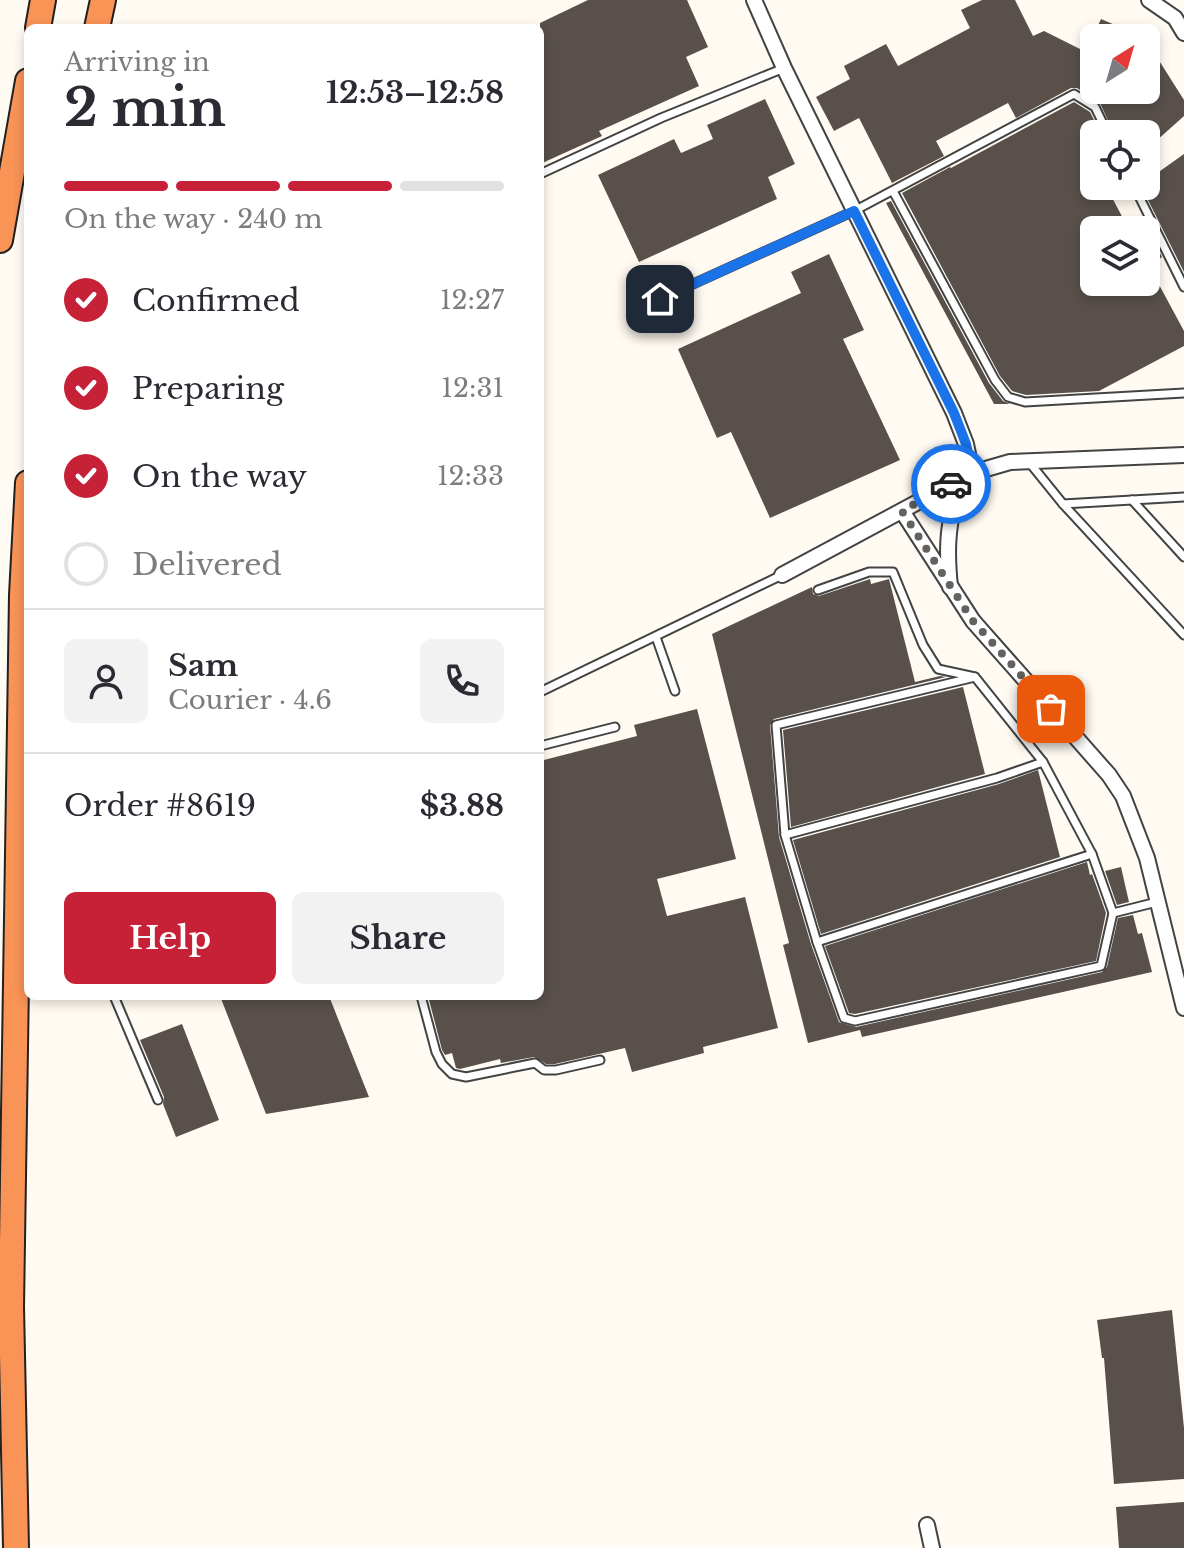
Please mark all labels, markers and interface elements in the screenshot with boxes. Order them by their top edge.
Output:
north arrow [1080,24,1160,104]
map controls [1080,24,1160,296]
text: Arriving in [64,46,210,78]
text: 12:53–12:58 [326,74,504,111]
text: 2 min [64,76,226,140]
button: locate [1080,120,1160,200]
text: On the way · 240 m [64,203,322,235]
button: layers [1080,216,1160,296]
pin [626,265,694,333]
icon: home [638,277,682,321]
icon: check [64,278,108,322]
text: Confirmed [132,282,300,319]
text: 12:27 [440,284,504,316]
icon: check [64,366,108,410]
text: Preparing [132,370,284,407]
text: 12:31 [441,372,504,404]
courier [911,444,991,524]
icon: check [64,454,108,498]
text: On the way [132,458,307,495]
text: 12:33 [437,460,504,492]
icon: car [929,462,973,506]
text: Delivered [132,546,282,583]
button: person [64,639,148,723]
button: phone [420,639,504,723]
text: Sam [168,647,238,684]
pin [1017,675,1085,743]
text: Courier · 4.6 [168,684,332,716]
icon: bag [1029,687,1073,731]
text: Order #8619 [64,787,256,824]
text: $3.88 [420,787,504,824]
button: Help [64,892,276,984]
button: Share [292,892,504,984]

